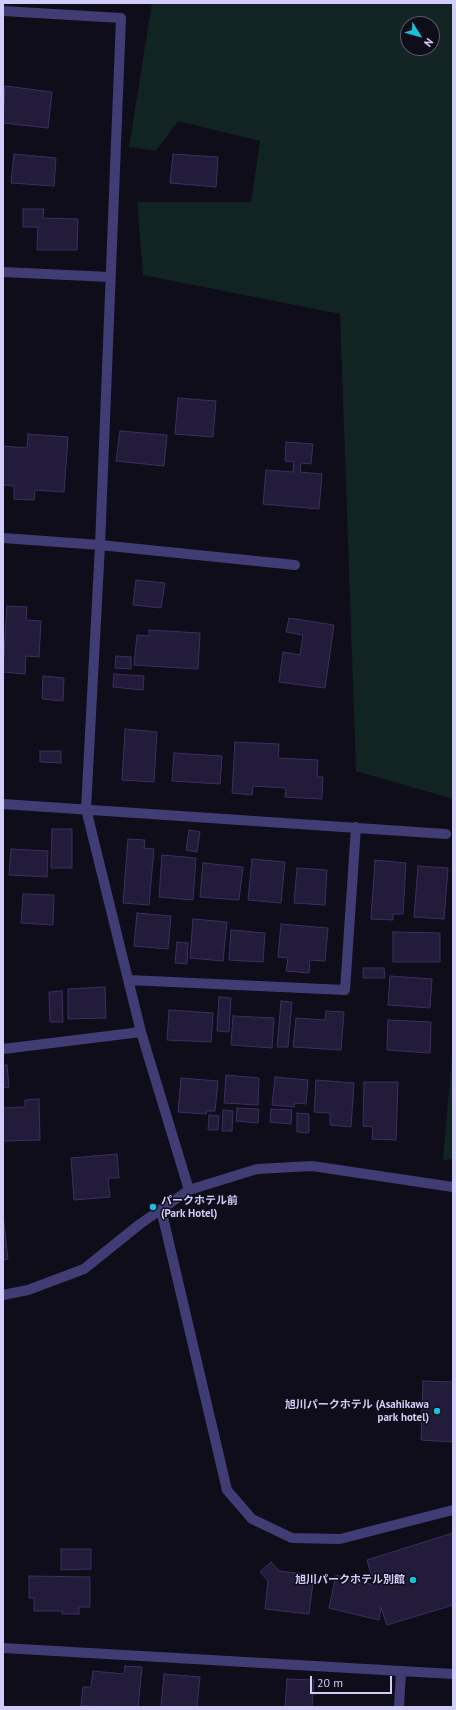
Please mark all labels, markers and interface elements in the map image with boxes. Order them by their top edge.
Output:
north arrow [400,16,440,56]
text: N [421,36,437,50]
place label: パークホテル前 (Park Hotel) [161,1194,238,1220]
marker: パークホテル前 (Park Hotel) [148,1202,158,1212]
place label: 旭川パークホテル (Asahikawa park hotel) [285,1398,429,1424]
marker: 旭川パークホテル (Asahikawa park hotel) [432,1406,442,1416]
place label: 旭川パークホテル別館 [295,1573,405,1587]
marker: 旭川パークホテル別館 [408,1575,418,1585]
scale bar [312,1668,394,1694]
text: 20 m [317,1675,343,1690]

